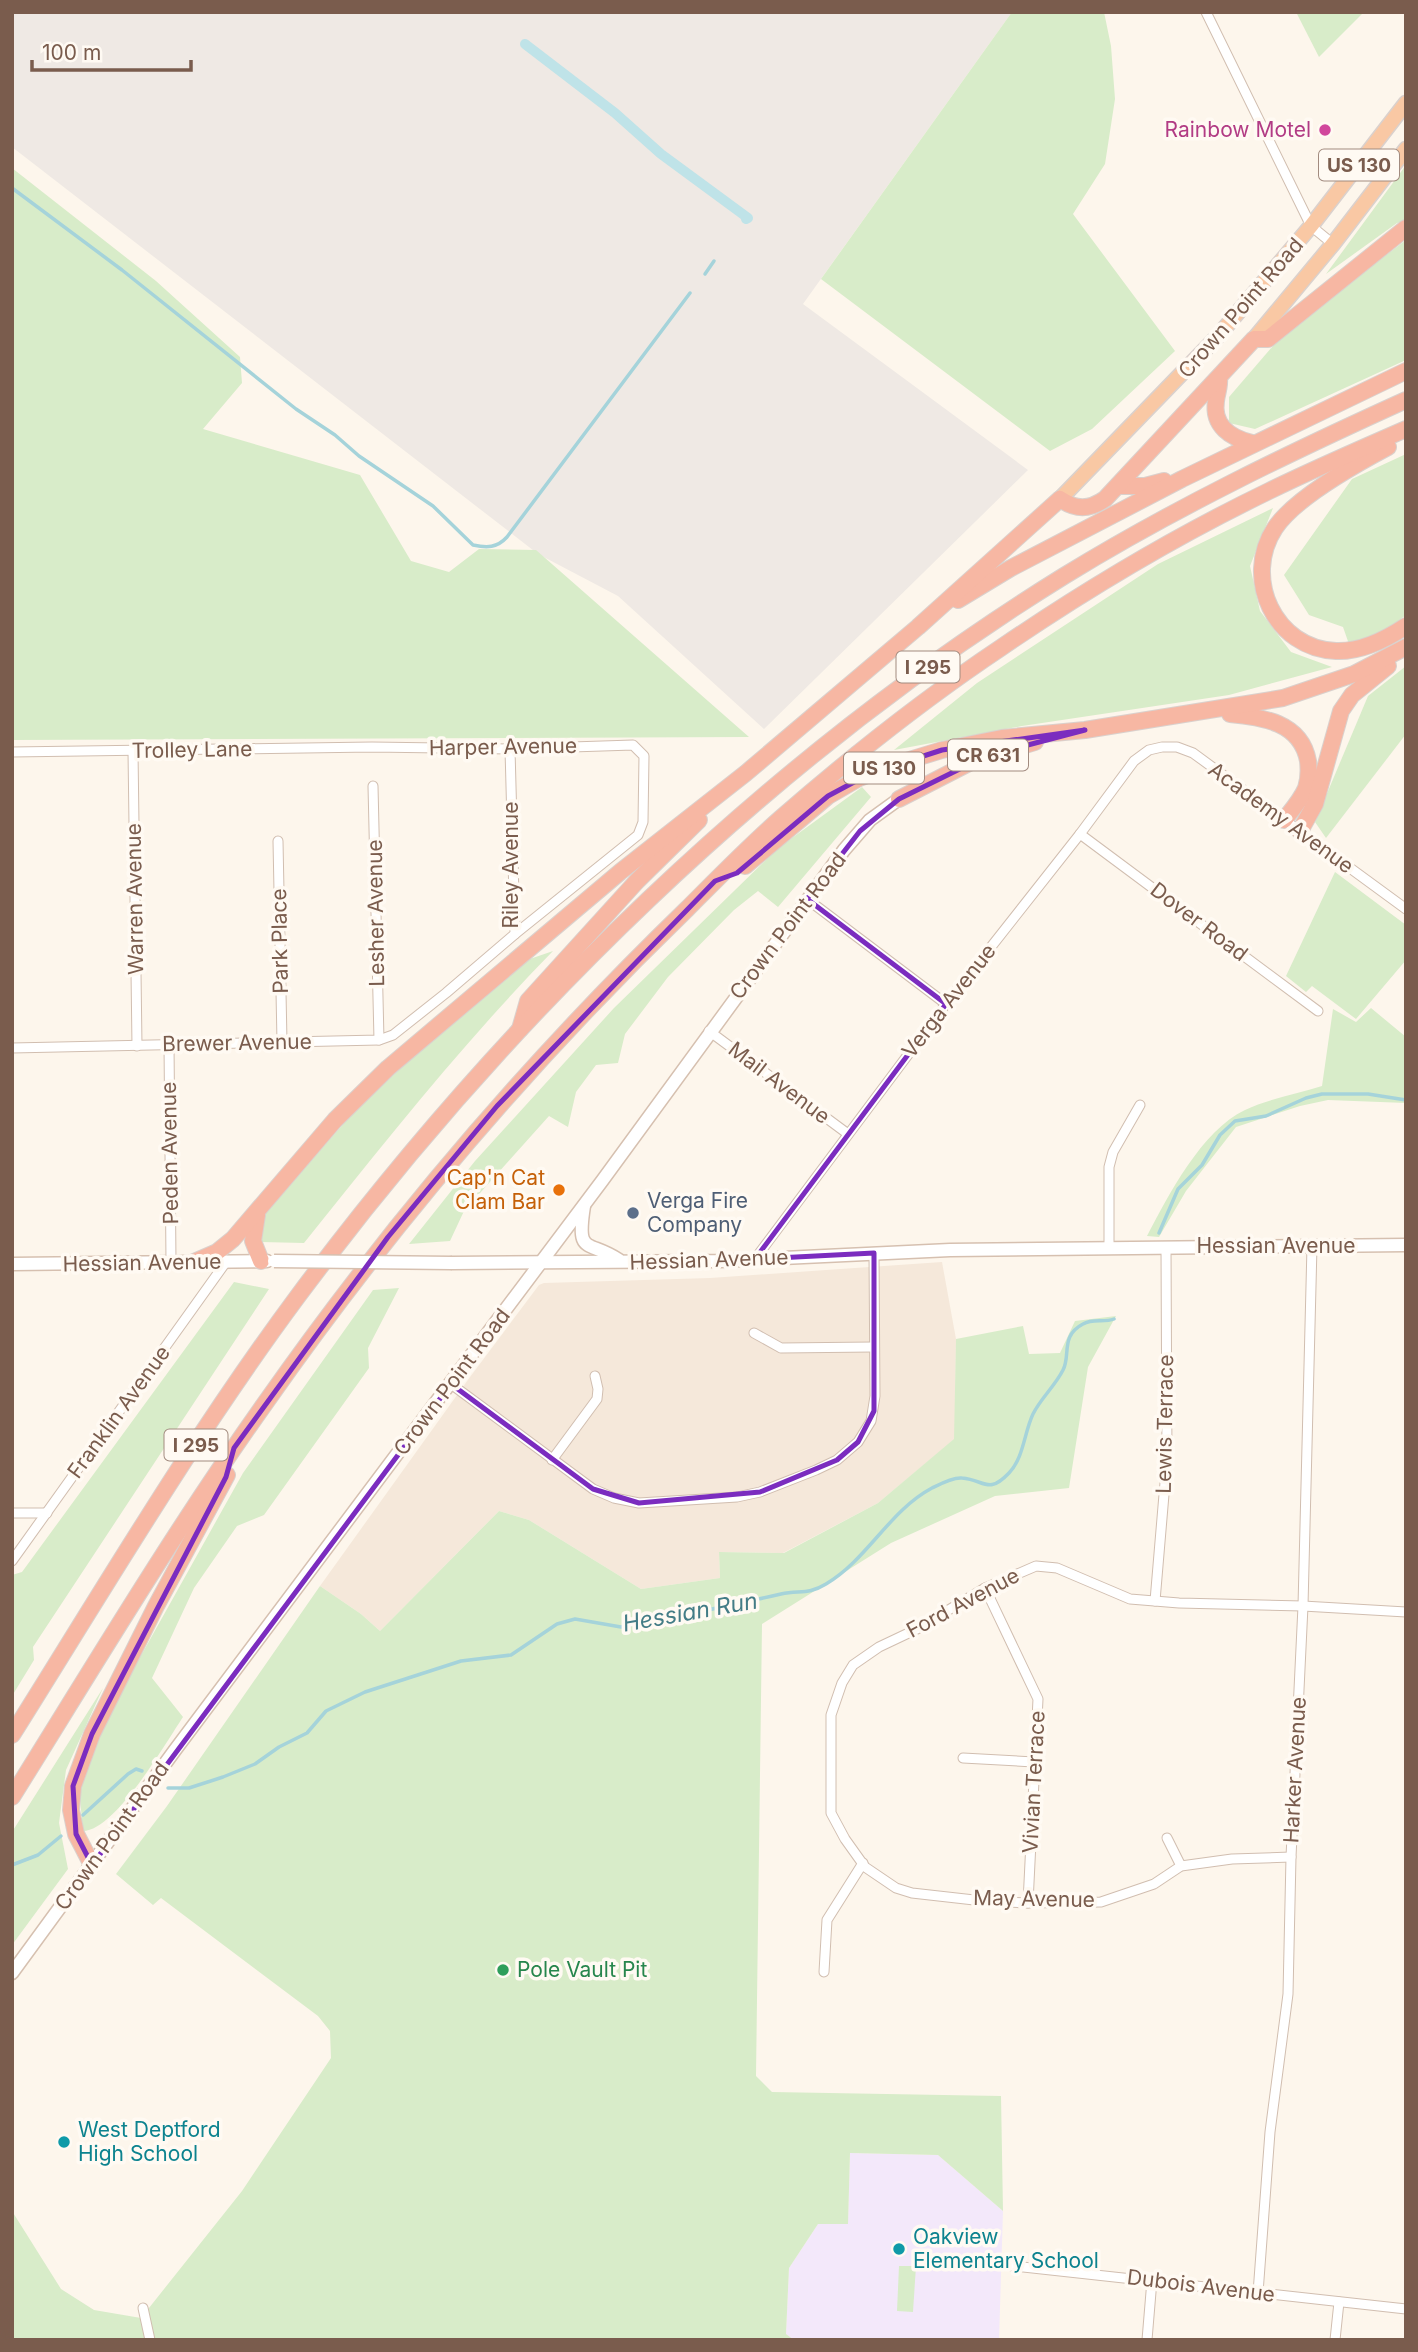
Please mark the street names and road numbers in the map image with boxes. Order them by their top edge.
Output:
road number: US 130 [1319,150,1399,181]
street label: Crown Point Road [1173,233,1308,383]
road number: I 295 [897,652,960,682]
street label: Harper Avenue [429,733,577,760]
street label: Trolley Lane [132,736,252,763]
road number: CR 631 [948,740,1028,770]
road number: US 130 [844,752,924,783]
street label: Academy Avenue [1204,757,1359,879]
street label: Riley Avenue [498,802,523,929]
street label: Warren Avenue [121,823,148,975]
street label: Lesher Avenue [362,839,389,987]
street label: Crown Point Road [724,847,851,1004]
street label: Dover Road [1146,877,1253,966]
street label: Park Place [266,888,293,994]
street label: Verga Avenue [896,939,1001,1063]
street label: Brewer Avenue [162,1029,312,1056]
street label: Mail Avenue [724,1036,835,1129]
street label: Peden Avenue [156,1081,183,1225]
street label: Hessian Avenue [1197,1233,1355,1258]
street label: Hessian Avenue [629,1244,789,1275]
street label: Hessian Avenue [62,1249,222,1276]
street label: Crown Point Road [388,1303,515,1460]
street label: Franklin Avenue [62,1341,175,1483]
street label: Lewis Terrace [1151,1354,1178,1494]
road number: I 295 [164,1429,228,1460]
street label: Ford Avenue [902,1562,1023,1643]
street label: Harker Avenue [1278,1696,1311,1844]
street label: Vivian Terrace [1017,1710,1050,1854]
street label: Crown Point Road [49,1757,174,1915]
street label: May Avenue [973,1885,1095,1912]
street label: Dubois Avenue [1126,2264,1276,2307]

